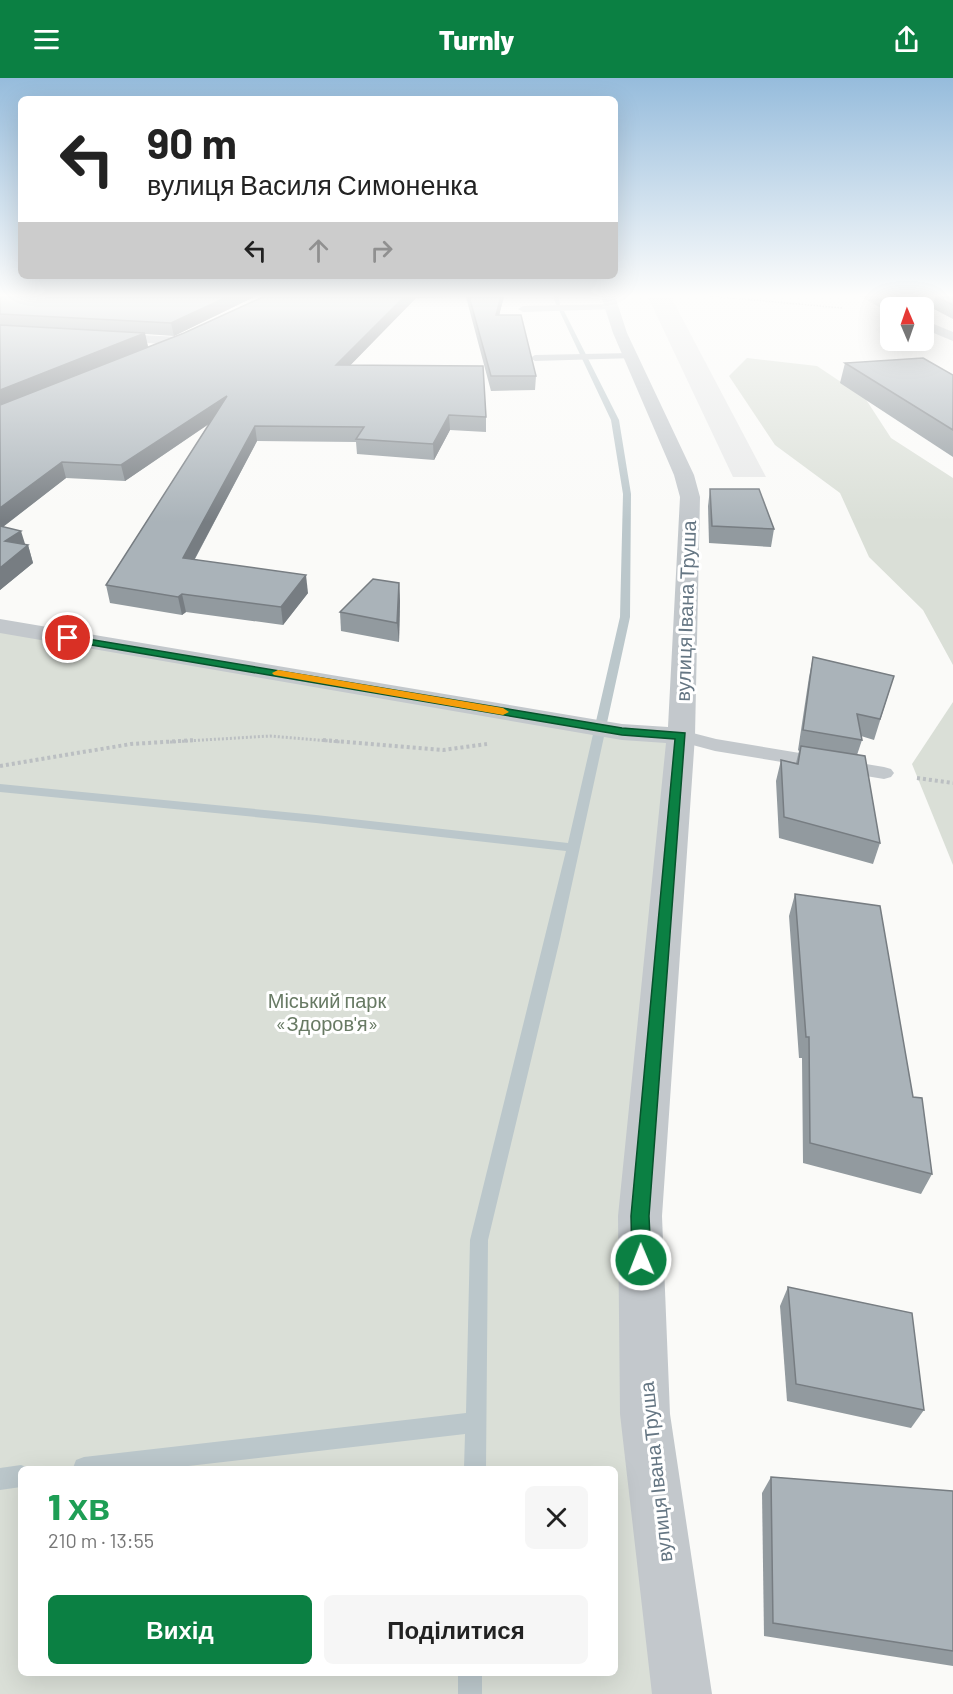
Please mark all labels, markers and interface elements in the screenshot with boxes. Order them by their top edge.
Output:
icon: menu [30,23,63,56]
text: Turnly [439,23,514,55]
icon: share [890,23,923,56]
text: 90 m [147,117,237,167]
icon: left [48,120,126,198]
text: вулиця Василя Симоненка [147,168,478,200]
icon: left [239,234,272,267]
icon: ahead [302,234,335,267]
icon: right [365,234,398,267]
north arrow [880,297,934,351]
map controls [880,297,934,351]
street label: вулиця Івана Труша [670,519,700,702]
pin [42,612,93,663]
icon: arrive [51,621,84,654]
park label: Міський парк «Здоров'я» [268,988,386,1035]
position arrow [609,1228,673,1292]
street label: вулиця Івана Труша [633,1380,676,1563]
text: 1 хв [48,1484,110,1527]
button: close [525,1486,588,1549]
text: 210 m · 13:55 [48,1528,154,1552]
button: Вихід [48,1595,312,1664]
button: Поділитися [324,1595,588,1664]

